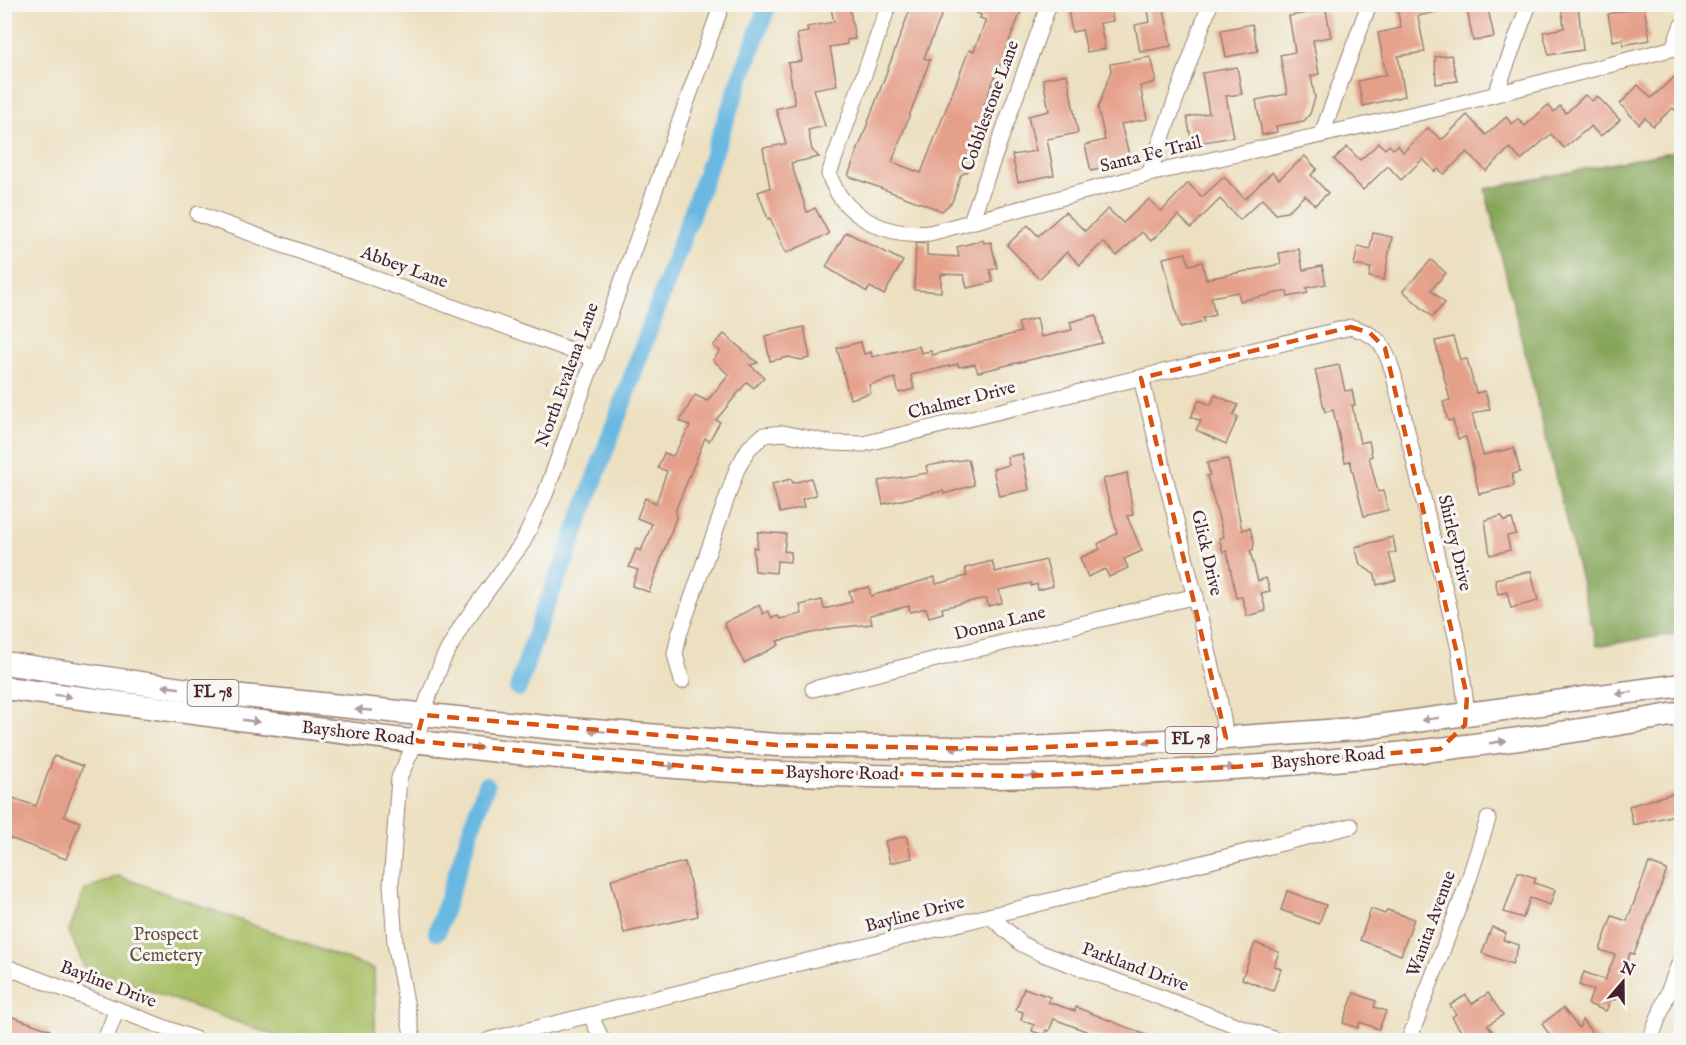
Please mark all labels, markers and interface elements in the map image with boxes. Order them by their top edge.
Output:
street label: Cobblestone Lane [957,38,1025,174]
street label: Santa Fe Trail [1098,131,1204,179]
street label: Abbey Lane [356,241,451,294]
street label: North Evalena Lane [531,300,605,450]
street label: Chalmer Drive [906,377,1018,425]
street label: Shirley Drive [1432,493,1476,593]
street label: Glick Drive [1185,508,1227,598]
street label: Donna Lane [952,602,1048,646]
road number: FL 78 [188,680,238,706]
one-way arrow [161,683,180,692]
one-way arrow [1614,689,1633,698]
one-way arrow [53,691,72,700]
one-way arrow [355,705,374,715]
one-way arrow [1421,714,1440,723]
one-way arrow [242,717,261,726]
street label: Bayshore Road [300,717,416,751]
one-way arrow [587,726,606,736]
road number: FL 78 [1166,727,1216,753]
one-way arrow [1143,737,1162,746]
one-way arrow [1488,737,1507,746]
one-way arrow [465,742,484,752]
one-way arrow [948,743,967,752]
street label: Bayshore Road [1271,743,1386,775]
one-way arrow [659,761,678,771]
street label: Bayshore Road [785,762,899,786]
one-way arrow [1216,763,1235,772]
one-way arrow [1021,771,1040,780]
street label: Wanita Avenue [1402,868,1462,980]
street label: Bayline Drive [863,892,967,938]
park label: Prospect Cemetery [129,924,203,968]
street label: Parkland Drive [1078,938,1192,998]
north arrow [1593,952,1653,1012]
street label: Bayline Drive [56,956,160,1014]
text: N [1617,958,1638,982]

